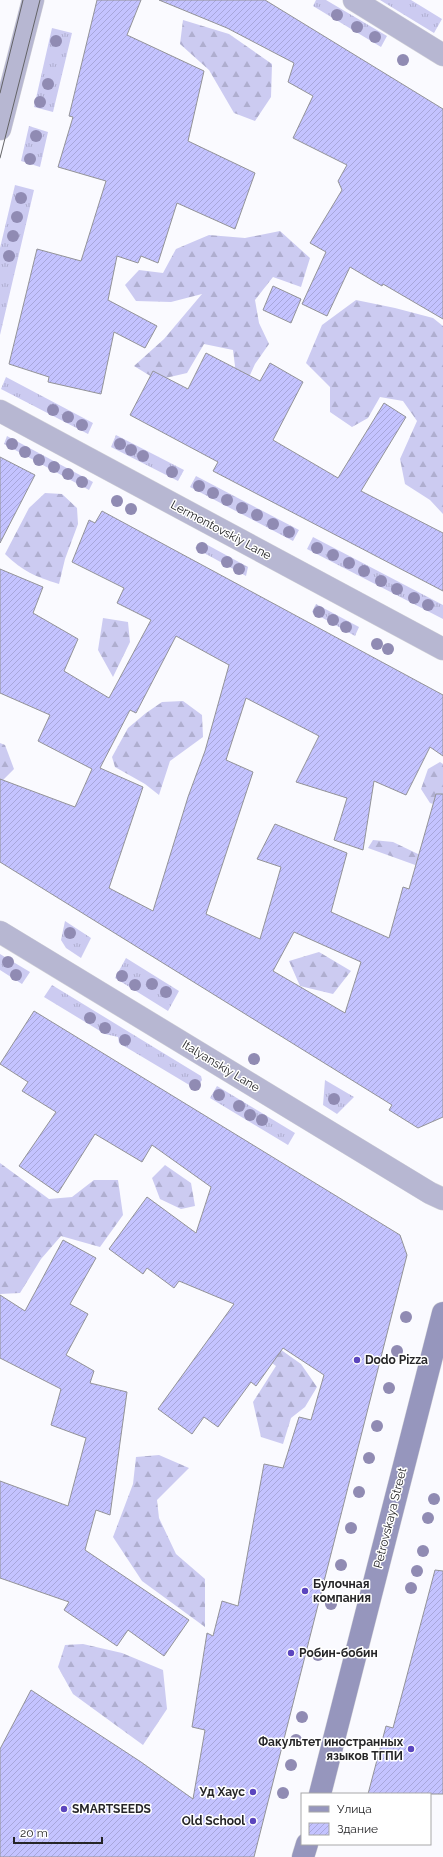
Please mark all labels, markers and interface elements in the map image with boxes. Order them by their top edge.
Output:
street label: Lermontovskiy Lane [168,498,274,562]
street label: Italyanskiy Lane [180,1037,262,1095]
place label: Dodo Pizza [365,1353,428,1367]
marker: Dodo Pizza [352,1355,362,1365]
street label: Petrovskaya Street [371,1466,409,1570]
place label: Булочная компания [313,1577,371,1605]
marker: Булочная компания [300,1586,310,1596]
place label: Робин-бобин [299,1646,378,1660]
marker: Робин-бобин [286,1648,296,1658]
place label: Факультет иностранных языков ТГПИ [258,1735,404,1763]
marker: Факультет иностранных языков ТГПИ [406,1744,416,1754]
place label: Уд Хаус [198,1785,245,1799]
marker: Уд Хаус [248,1787,258,1797]
legend [301,1793,431,1845]
place label: SMARTSEEDS [72,1802,151,1816]
text: Улица [337,1802,372,1816]
marker: SMARTSEEDS [59,1804,69,1814]
place label: Old School [182,1814,245,1828]
marker: Old School [248,1816,258,1826]
scale bar [14,1819,102,1845]
text: Здание [337,1822,378,1836]
text: 20 m [20,1826,48,1840]

